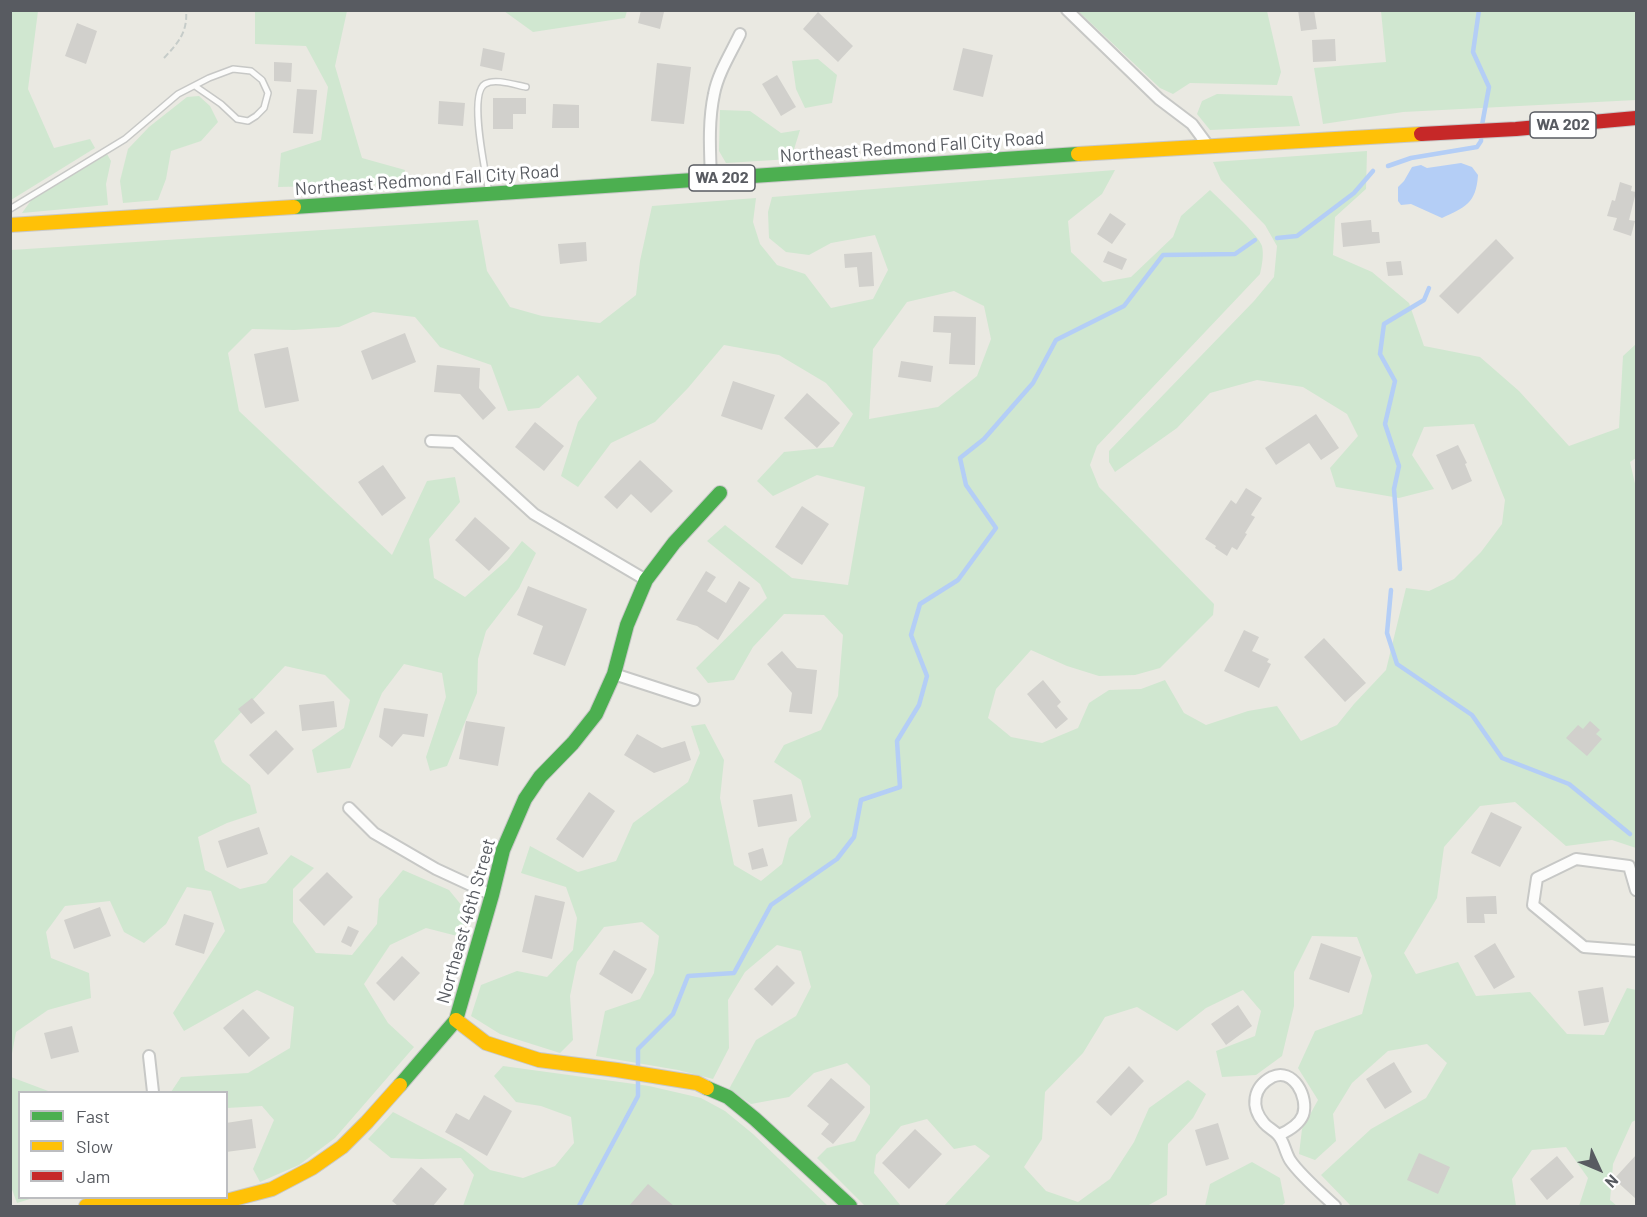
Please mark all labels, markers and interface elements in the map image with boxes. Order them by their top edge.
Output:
road number: WA 202 [1530,112,1596,138]
street label: Northeast Redmond Fall City Road [779,127,1045,167]
street label: Northeast Redmond Fall City Road [294,160,560,200]
road number: WA 202 [689,165,755,191]
street label: Northeast 46th Street [432,836,500,1006]
legend [18,1091,228,1199]
text: Fast [76,1105,110,1127]
text: Slow [76,1135,113,1157]
north arrow [1569,1139,1629,1199]
text: Jam [76,1165,110,1187]
text: N [1602,1171,1623,1192]

